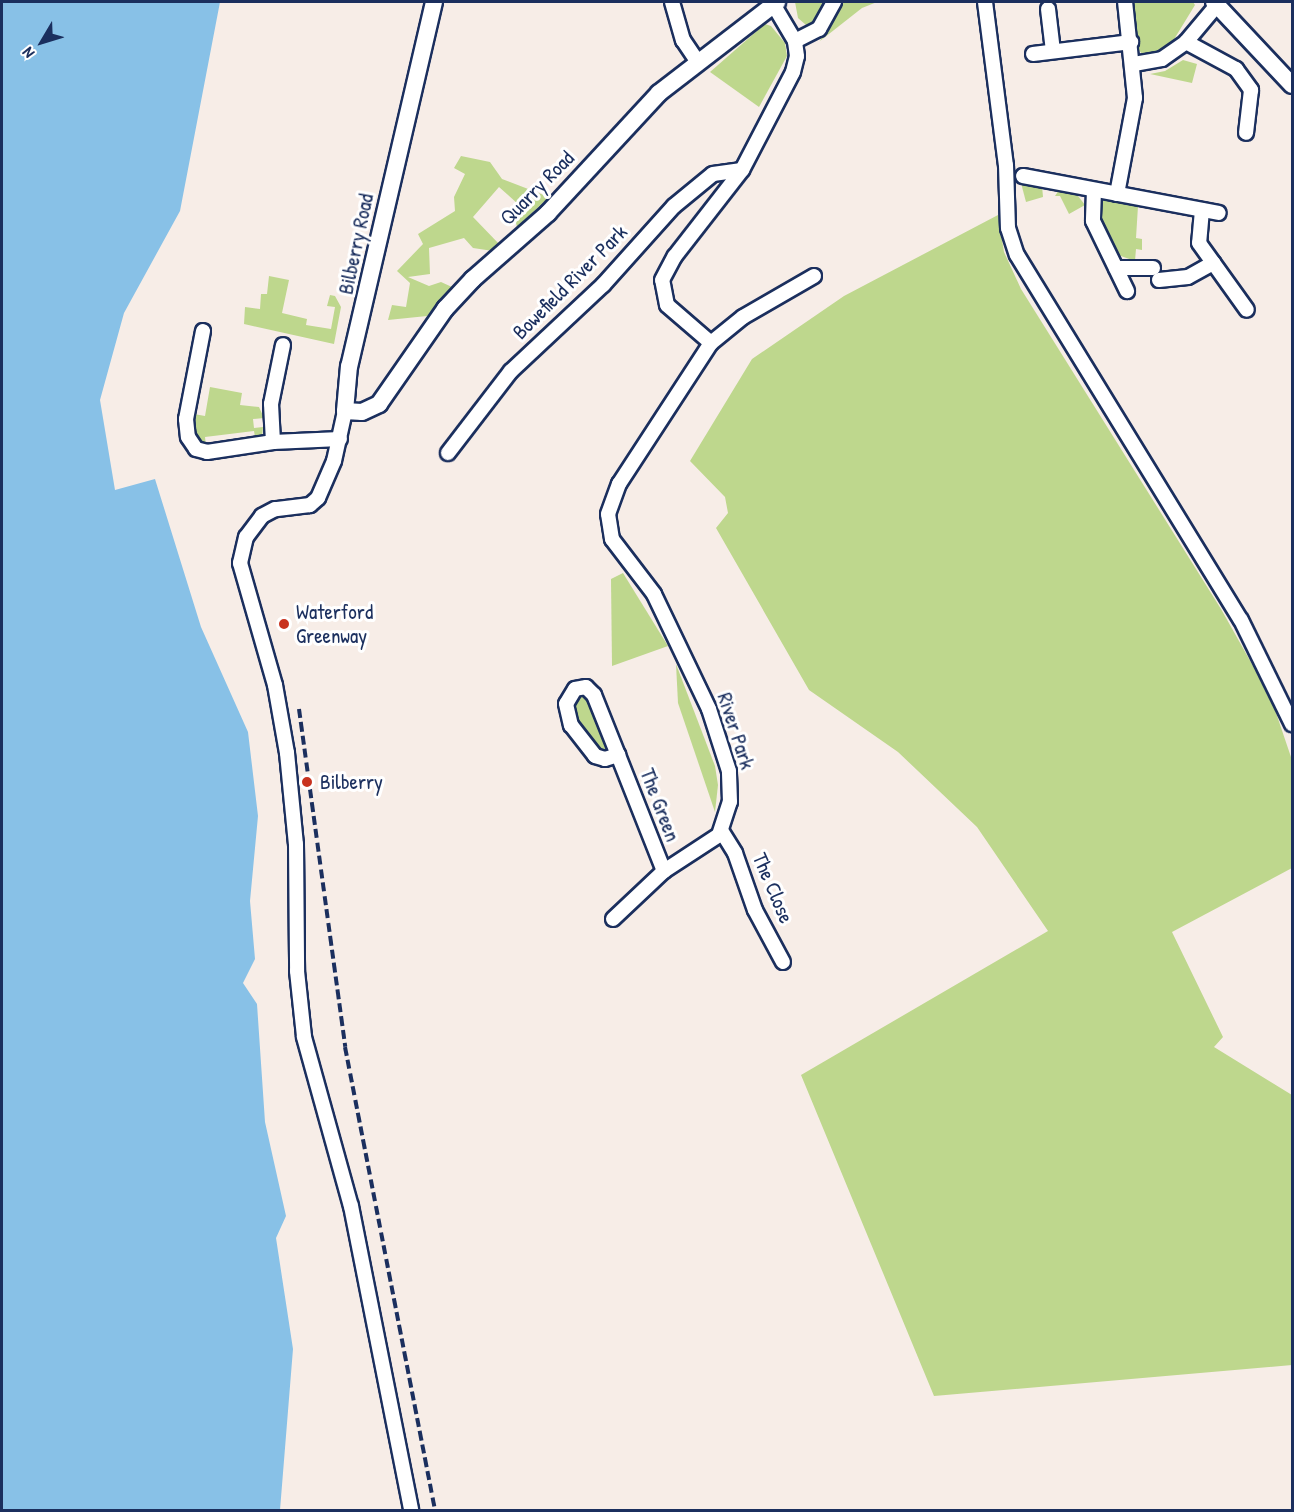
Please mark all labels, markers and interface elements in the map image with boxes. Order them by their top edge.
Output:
north arrow [12,12,72,72]
text: N [17,43,39,63]
street label: Quarry Road [495,146,579,230]
street label: Bilberry Road [333,191,379,297]
street label: Bowefield River Park [507,219,633,345]
place label: Waterford Greenway [296,599,373,649]
marker: Waterford Greenway [277,617,291,631]
street label: River Park [712,690,760,772]
street label: The Green [635,765,685,845]
place label: Bilberry [320,769,383,795]
marker: Bilberry [298,773,316,791]
street label: The Close [747,849,799,927]

